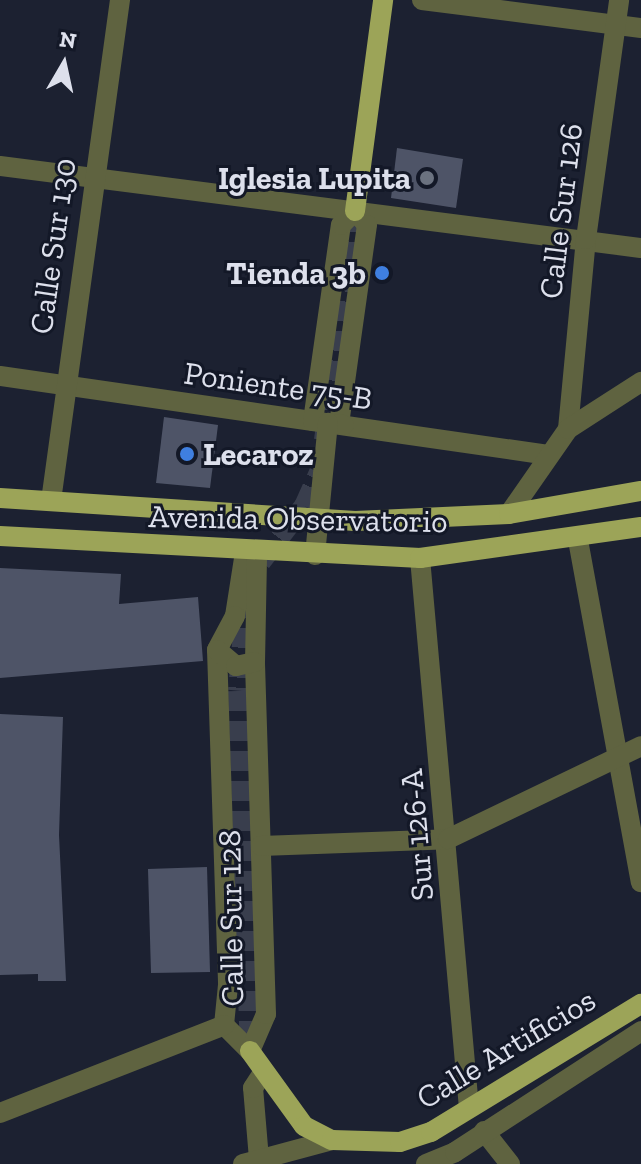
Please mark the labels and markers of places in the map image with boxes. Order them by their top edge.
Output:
place label: Iglesia Lupita [218,159,411,197]
marker: Iglesia Lupita [418,169,436,187]
place label: Tienda 3b [226,254,366,292]
marker: Tienda 3b [373,264,391,282]
place label: Lecaroz [203,435,314,473]
marker: Lecaroz [178,445,196,463]

